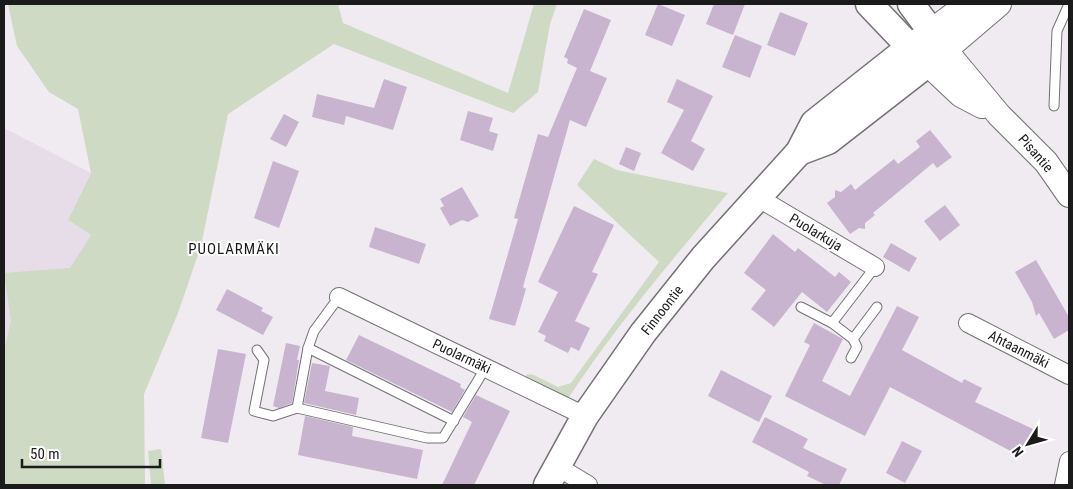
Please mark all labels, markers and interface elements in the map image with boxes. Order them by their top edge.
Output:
street label: Pisantie [1015,131,1057,175]
street label: Puolarkuja [787,210,845,254]
district label: PUOLARMÄKI [188,240,280,258]
street label: Finnoontie [638,282,687,338]
street label: Ahtaanmäki [986,327,1052,371]
street label: Puolarmäki [430,336,494,376]
north arrow [1003,419,1053,469]
scale bar [22,436,160,468]
text: N [1009,444,1027,460]
text: 50 m [30,445,60,463]

